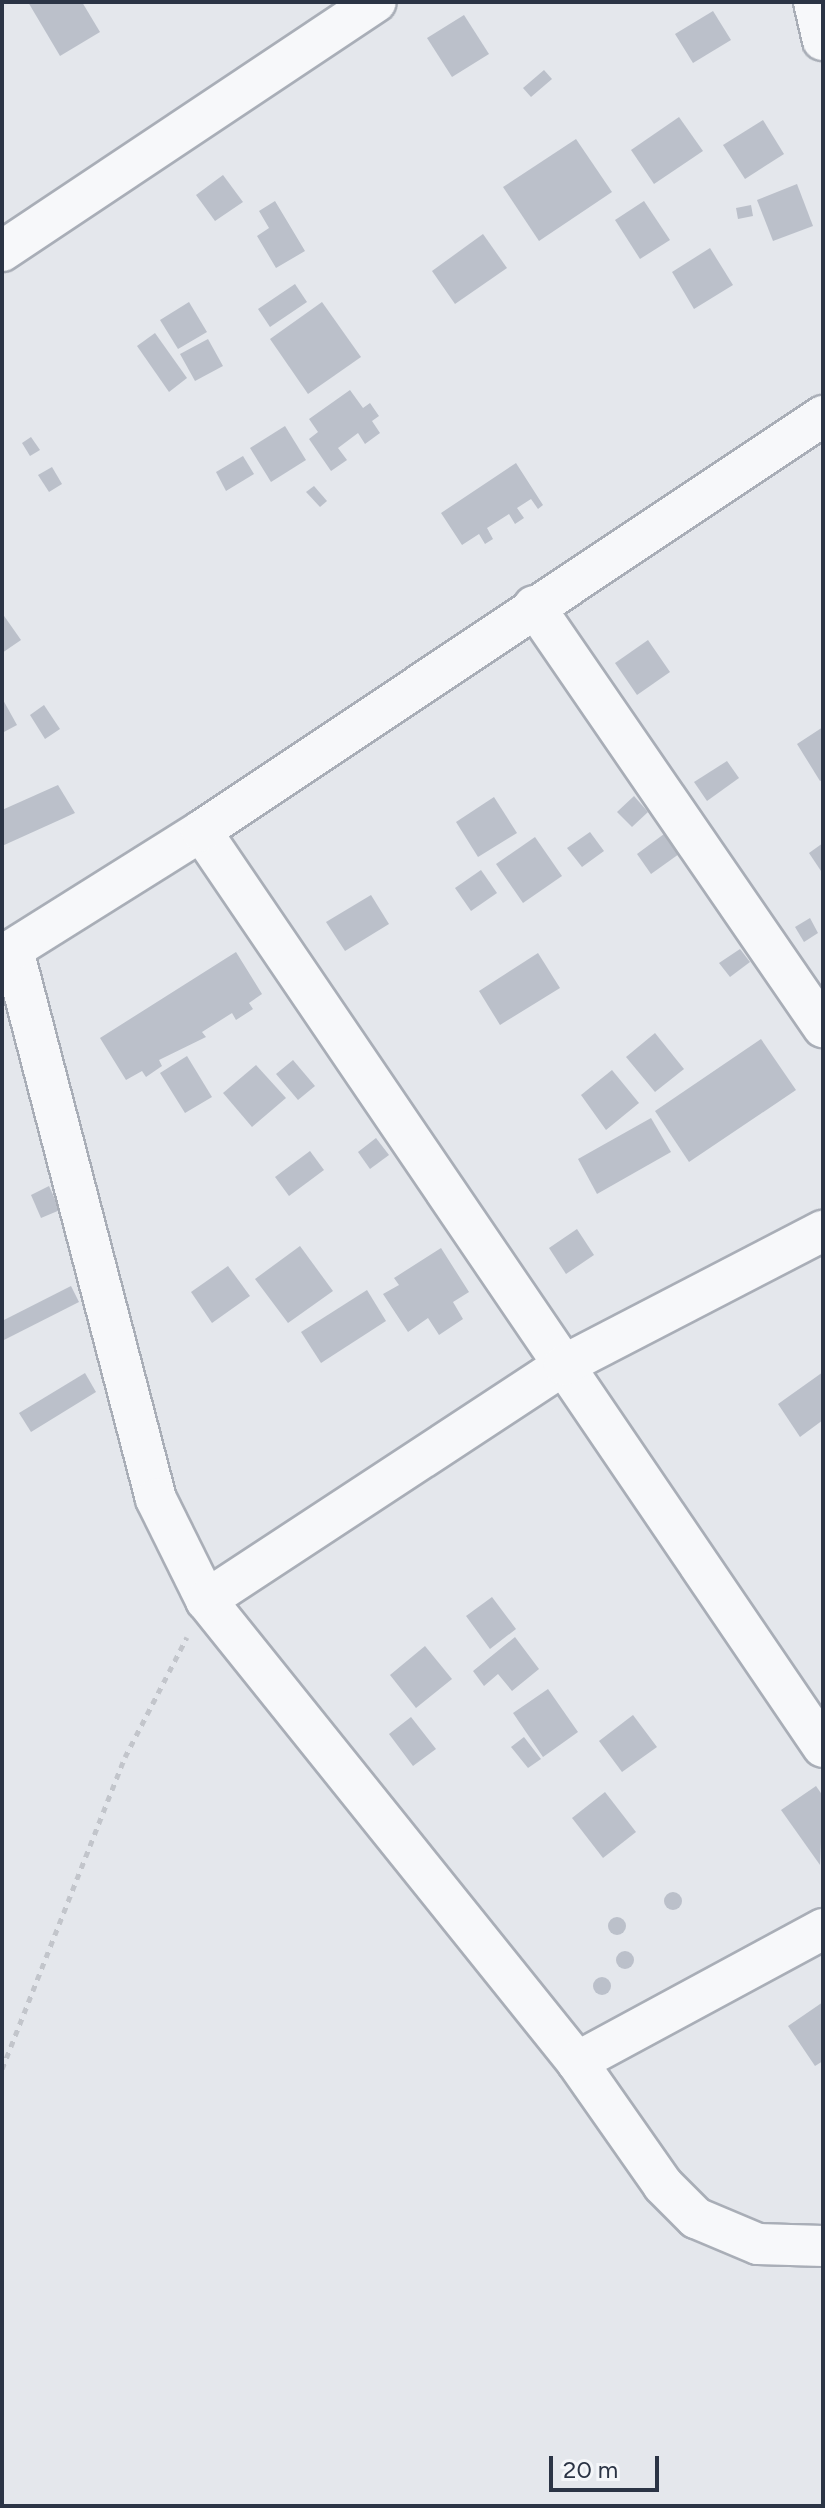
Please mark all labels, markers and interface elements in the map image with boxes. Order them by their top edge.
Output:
scale bar [553,2440,663,2490]
text: 20 m [563,2455,618,2484]

